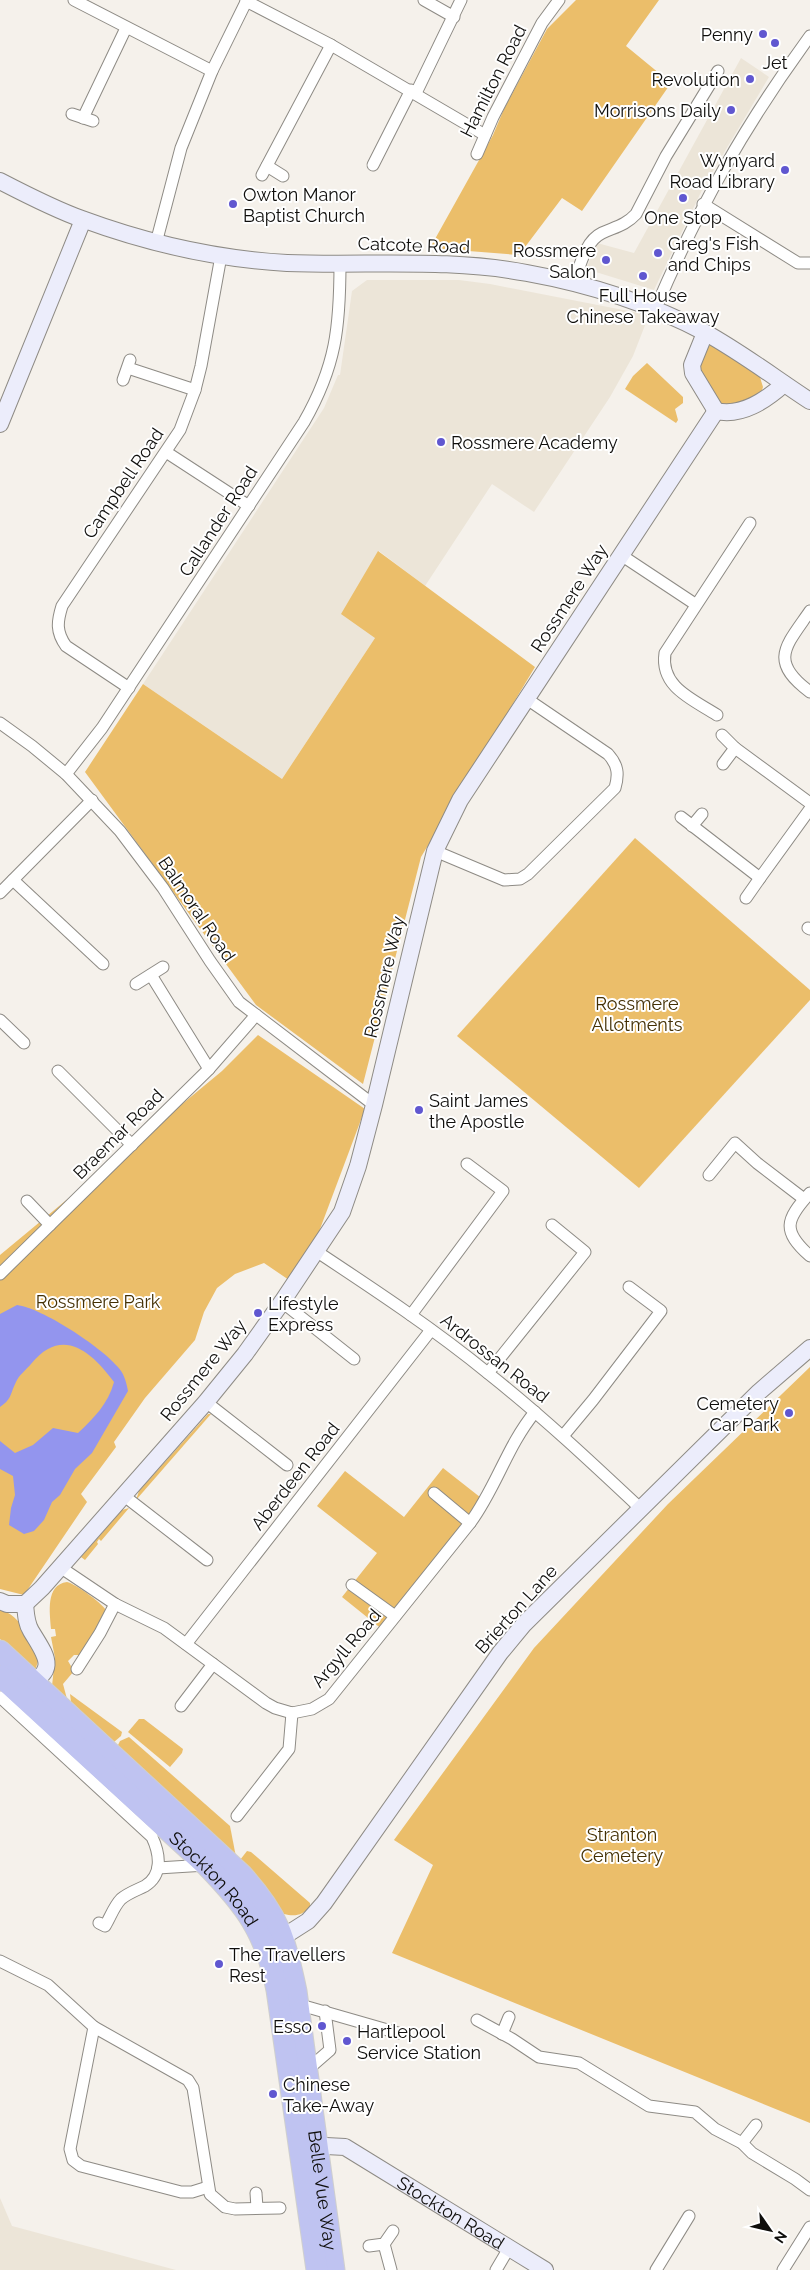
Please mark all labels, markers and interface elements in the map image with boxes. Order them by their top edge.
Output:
street label: Hamilton Road [456,21,530,141]
place label: Penny [701,24,753,45]
marker: Penny [757,28,769,40]
marker: Jet [769,37,781,49]
place label: Jet [762,52,788,73]
place label: Revolution [652,69,740,90]
marker: Revolution [744,73,756,85]
place label: Morrisons Daily [594,100,721,121]
marker: Morrisons Daily [725,104,737,116]
place label: Wynyard Road Library [670,150,775,192]
marker: Wynyard Road Library [779,164,791,176]
place label: Owton Manor Baptist Church [243,184,365,226]
marker: One Stop [677,192,689,204]
marker: Owton Manor Baptist Church [227,198,239,210]
place label: One Stop [644,207,722,228]
street label: Catcote Road [357,233,471,257]
place label: Greg's Fish and Chips [668,233,759,275]
place label: Rossmere Salon [513,240,596,282]
marker: Greg's Fish and Chips [652,247,664,259]
marker: Rossmere Salon [600,254,612,266]
marker: Full House Chinese Takeaway [637,270,649,282]
place label: Full House Chinese Takeaway [567,285,720,327]
street label: Campbell Road [78,424,168,542]
place label: Rossmere Academy [451,432,618,453]
marker: Rossmere Academy [435,436,447,448]
street label: Callander Road [174,462,262,580]
street label: Rossmere Way [526,540,612,656]
street label: Balmoral Road [154,852,240,966]
street label: Rossmere Way [360,914,408,1040]
park label: Rossmere Allotments [592,993,683,1035]
street label: Braemar Road [69,1085,167,1183]
place label: Saint James the Apostle [429,1090,529,1132]
marker: Saint James the Apostle [413,1104,425,1116]
park label: Rossmere Park [36,1291,161,1312]
place label: Lifestyle Express [268,1293,339,1335]
marker: Lifestyle Express [252,1307,264,1319]
street label: Ardrossan Road [437,1309,553,1407]
street label: Rossmere Way [156,1315,250,1425]
place label: Cemetery Car Park [697,1393,779,1435]
marker: Cemetery Car Park [783,1407,795,1419]
street label: Aberdeen Road [247,1418,343,1534]
street label: Brierton Lane [471,1560,562,1658]
street label: Argyll Road [307,1604,385,1692]
park label: Stranton Cemetery [581,1824,663,1866]
street label: Stockton Road [165,1827,263,1930]
place label: The Travellers Rest [229,1944,346,1986]
marker: The Travellers Rest [213,1958,225,1970]
place label: Esso [273,2016,312,2037]
marker: Esso [316,2020,328,2032]
place label: Hartlepool Service Station [357,2021,481,2063]
marker: Hartlepool Service Station [341,2035,353,2047]
place label: Chinese Take-Away [283,2074,375,2116]
marker: Chinese Take-Away [267,2088,279,2100]
street label: Belle Vue Way [305,2129,342,2252]
street label: Stockton Road [394,2171,508,2253]
north arrow [745,2205,795,2255]
text: N [771,2228,790,2246]

